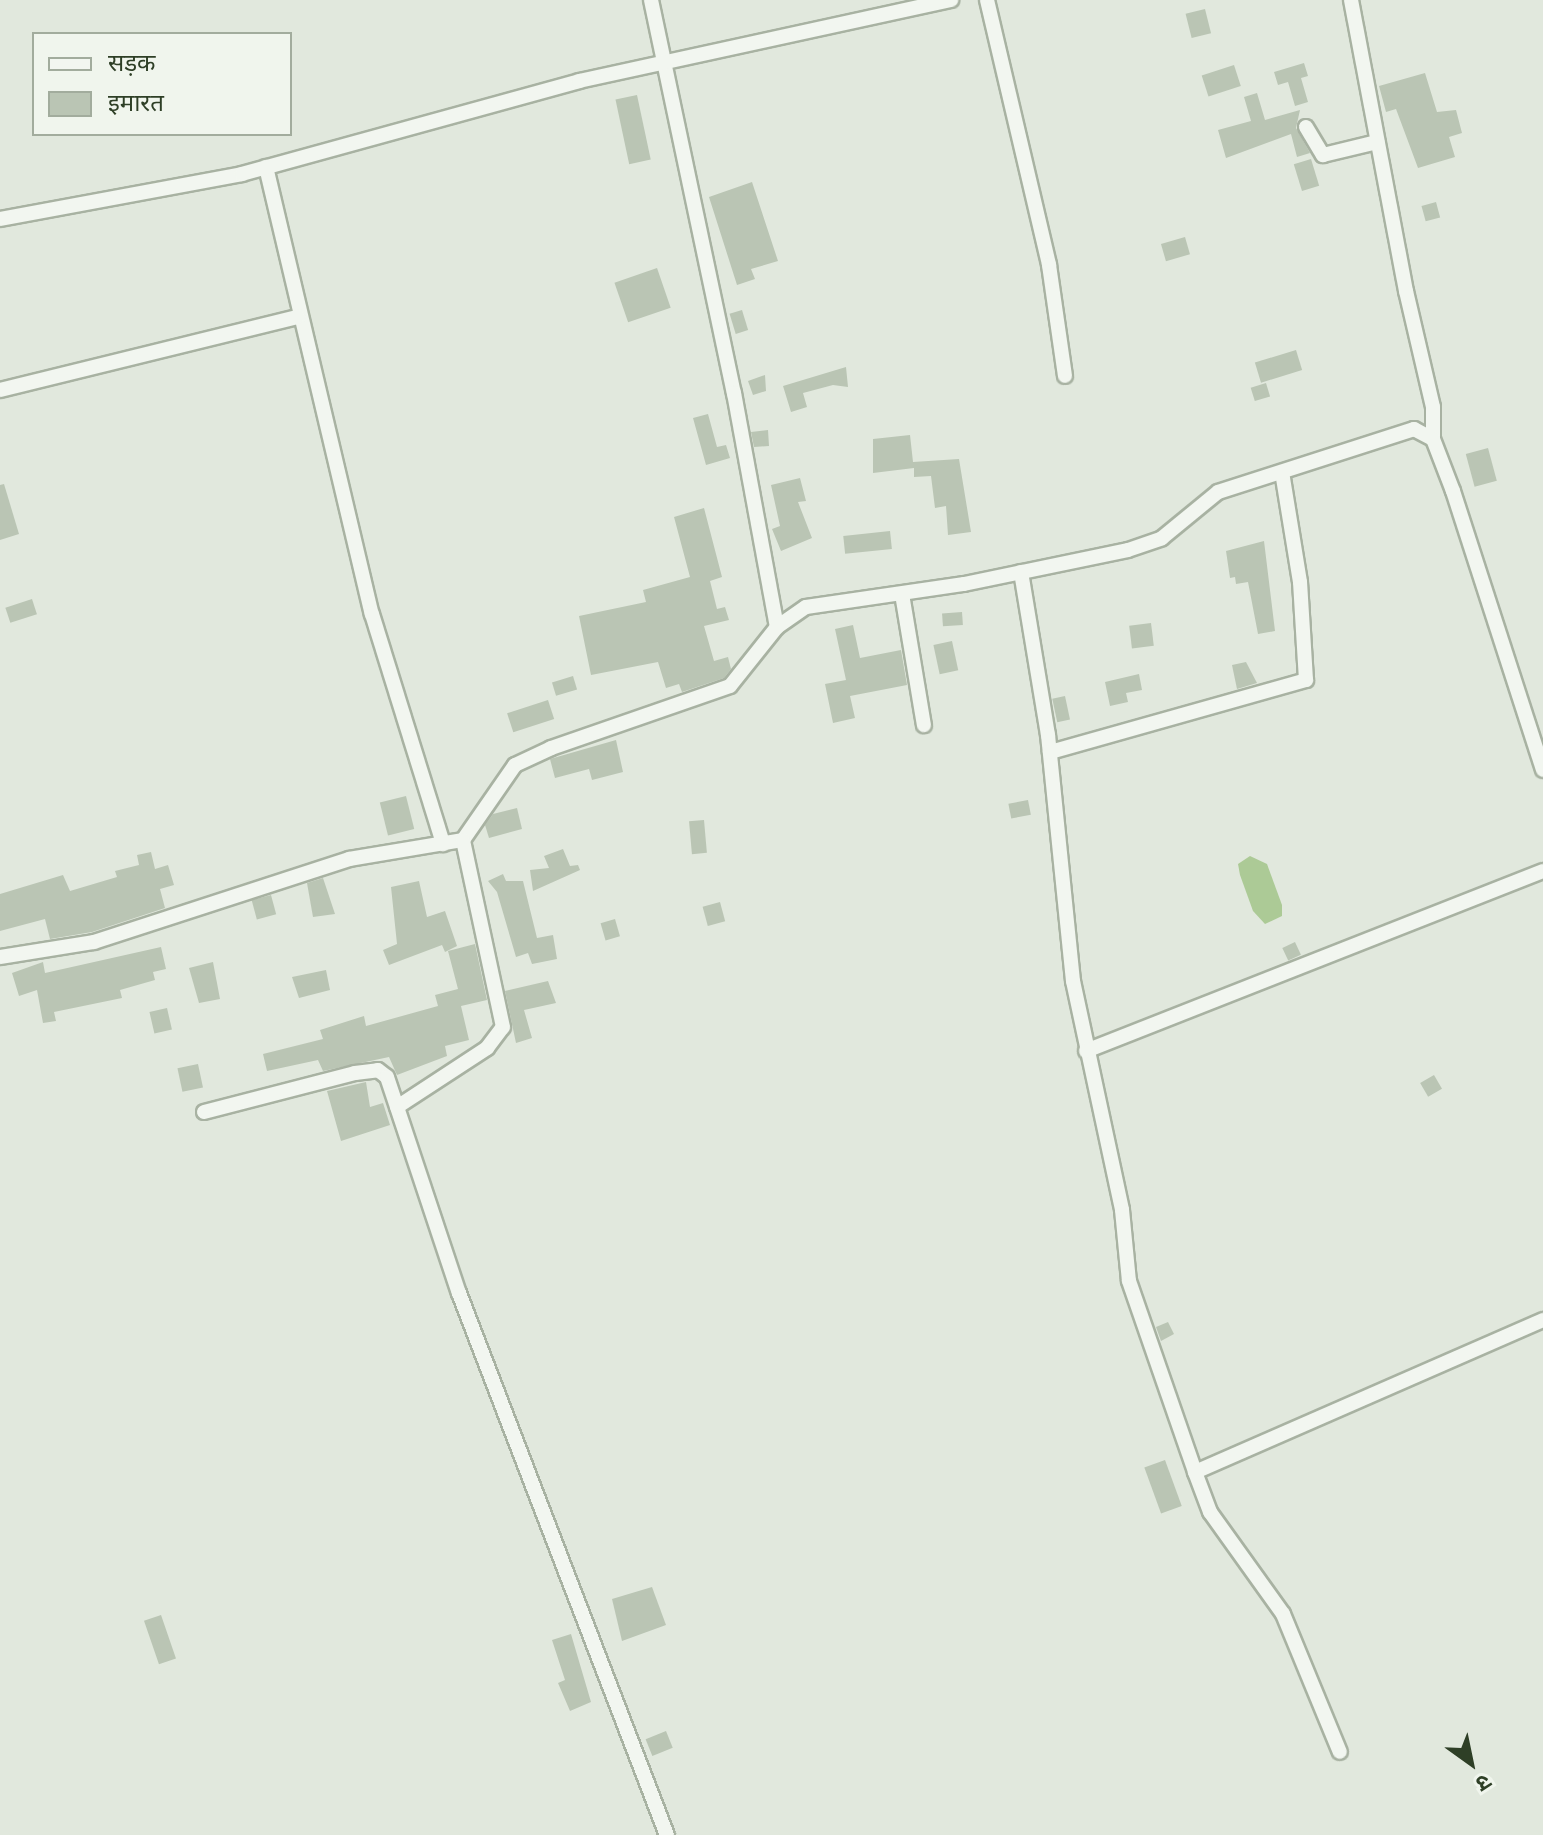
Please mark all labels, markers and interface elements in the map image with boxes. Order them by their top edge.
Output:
legend [32,32,292,136]
text: सड़क [108,47,156,76]
text: इमारत [108,87,164,116]
north arrow [1431,1723,1511,1803]
text: उ [1472,1769,1497,1798]

